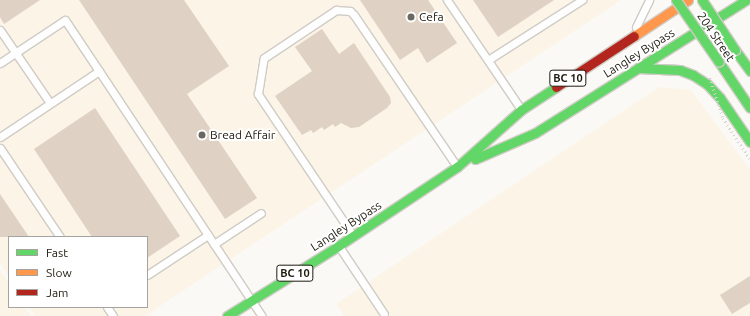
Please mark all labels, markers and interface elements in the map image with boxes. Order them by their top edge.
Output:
place label: Cefa [419,10,444,24]
street label: 204 Street [694,10,738,64]
marker: Cefa [406,12,416,22]
street label: Langley Bypass [601,25,677,81]
road number: BC 10 [549,69,587,87]
place label: Bread Affair [210,128,275,142]
marker: Bread Affair [197,130,207,140]
street label: Langley Bypass [308,198,384,254]
legend [8,236,148,308]
text: Fast [46,246,68,259]
road number: BC 10 [276,264,314,282]
text: Slow [46,266,72,279]
text: Jam [46,286,68,299]

